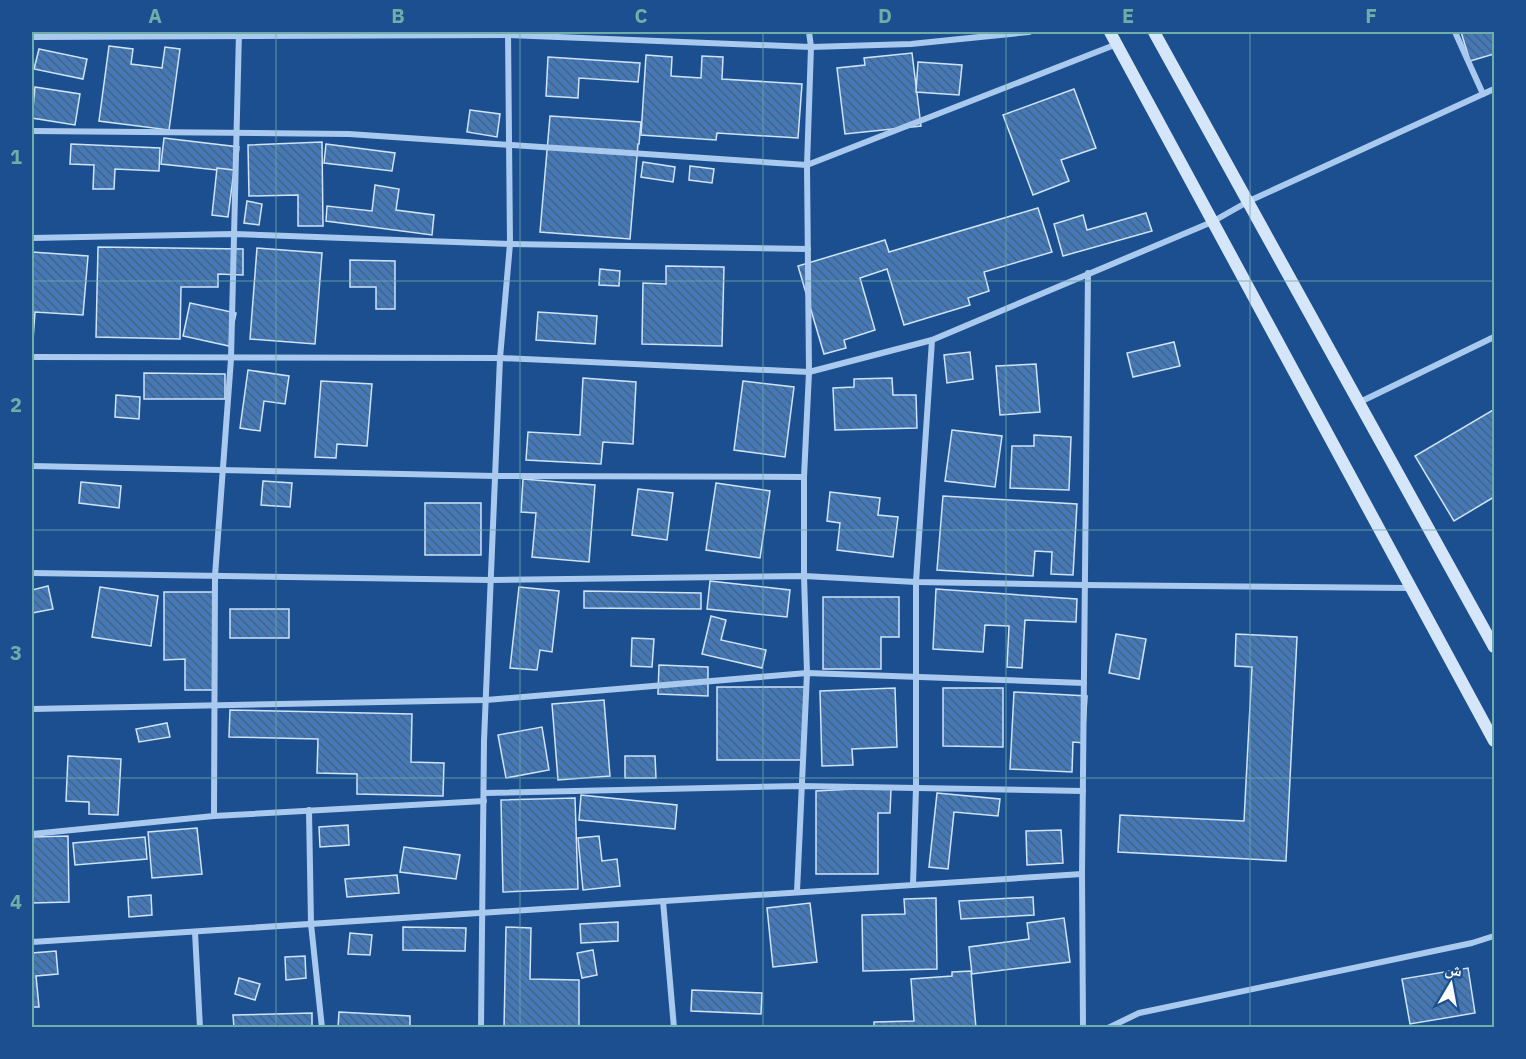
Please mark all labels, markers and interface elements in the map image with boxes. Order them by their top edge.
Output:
text: A [148,2,162,29]
text: B [391,2,405,29]
text: C [634,2,648,29]
text: D [878,2,892,29]
text: E [1122,2,1134,29]
text: F [1365,2,1377,29]
text: 1 [10,143,22,170]
text: 2 [10,391,22,418]
text: 3 [10,639,22,666]
text: 4 [10,888,22,915]
north arrow [1421,954,1481,1014]
text: ش [1444,958,1464,981]

